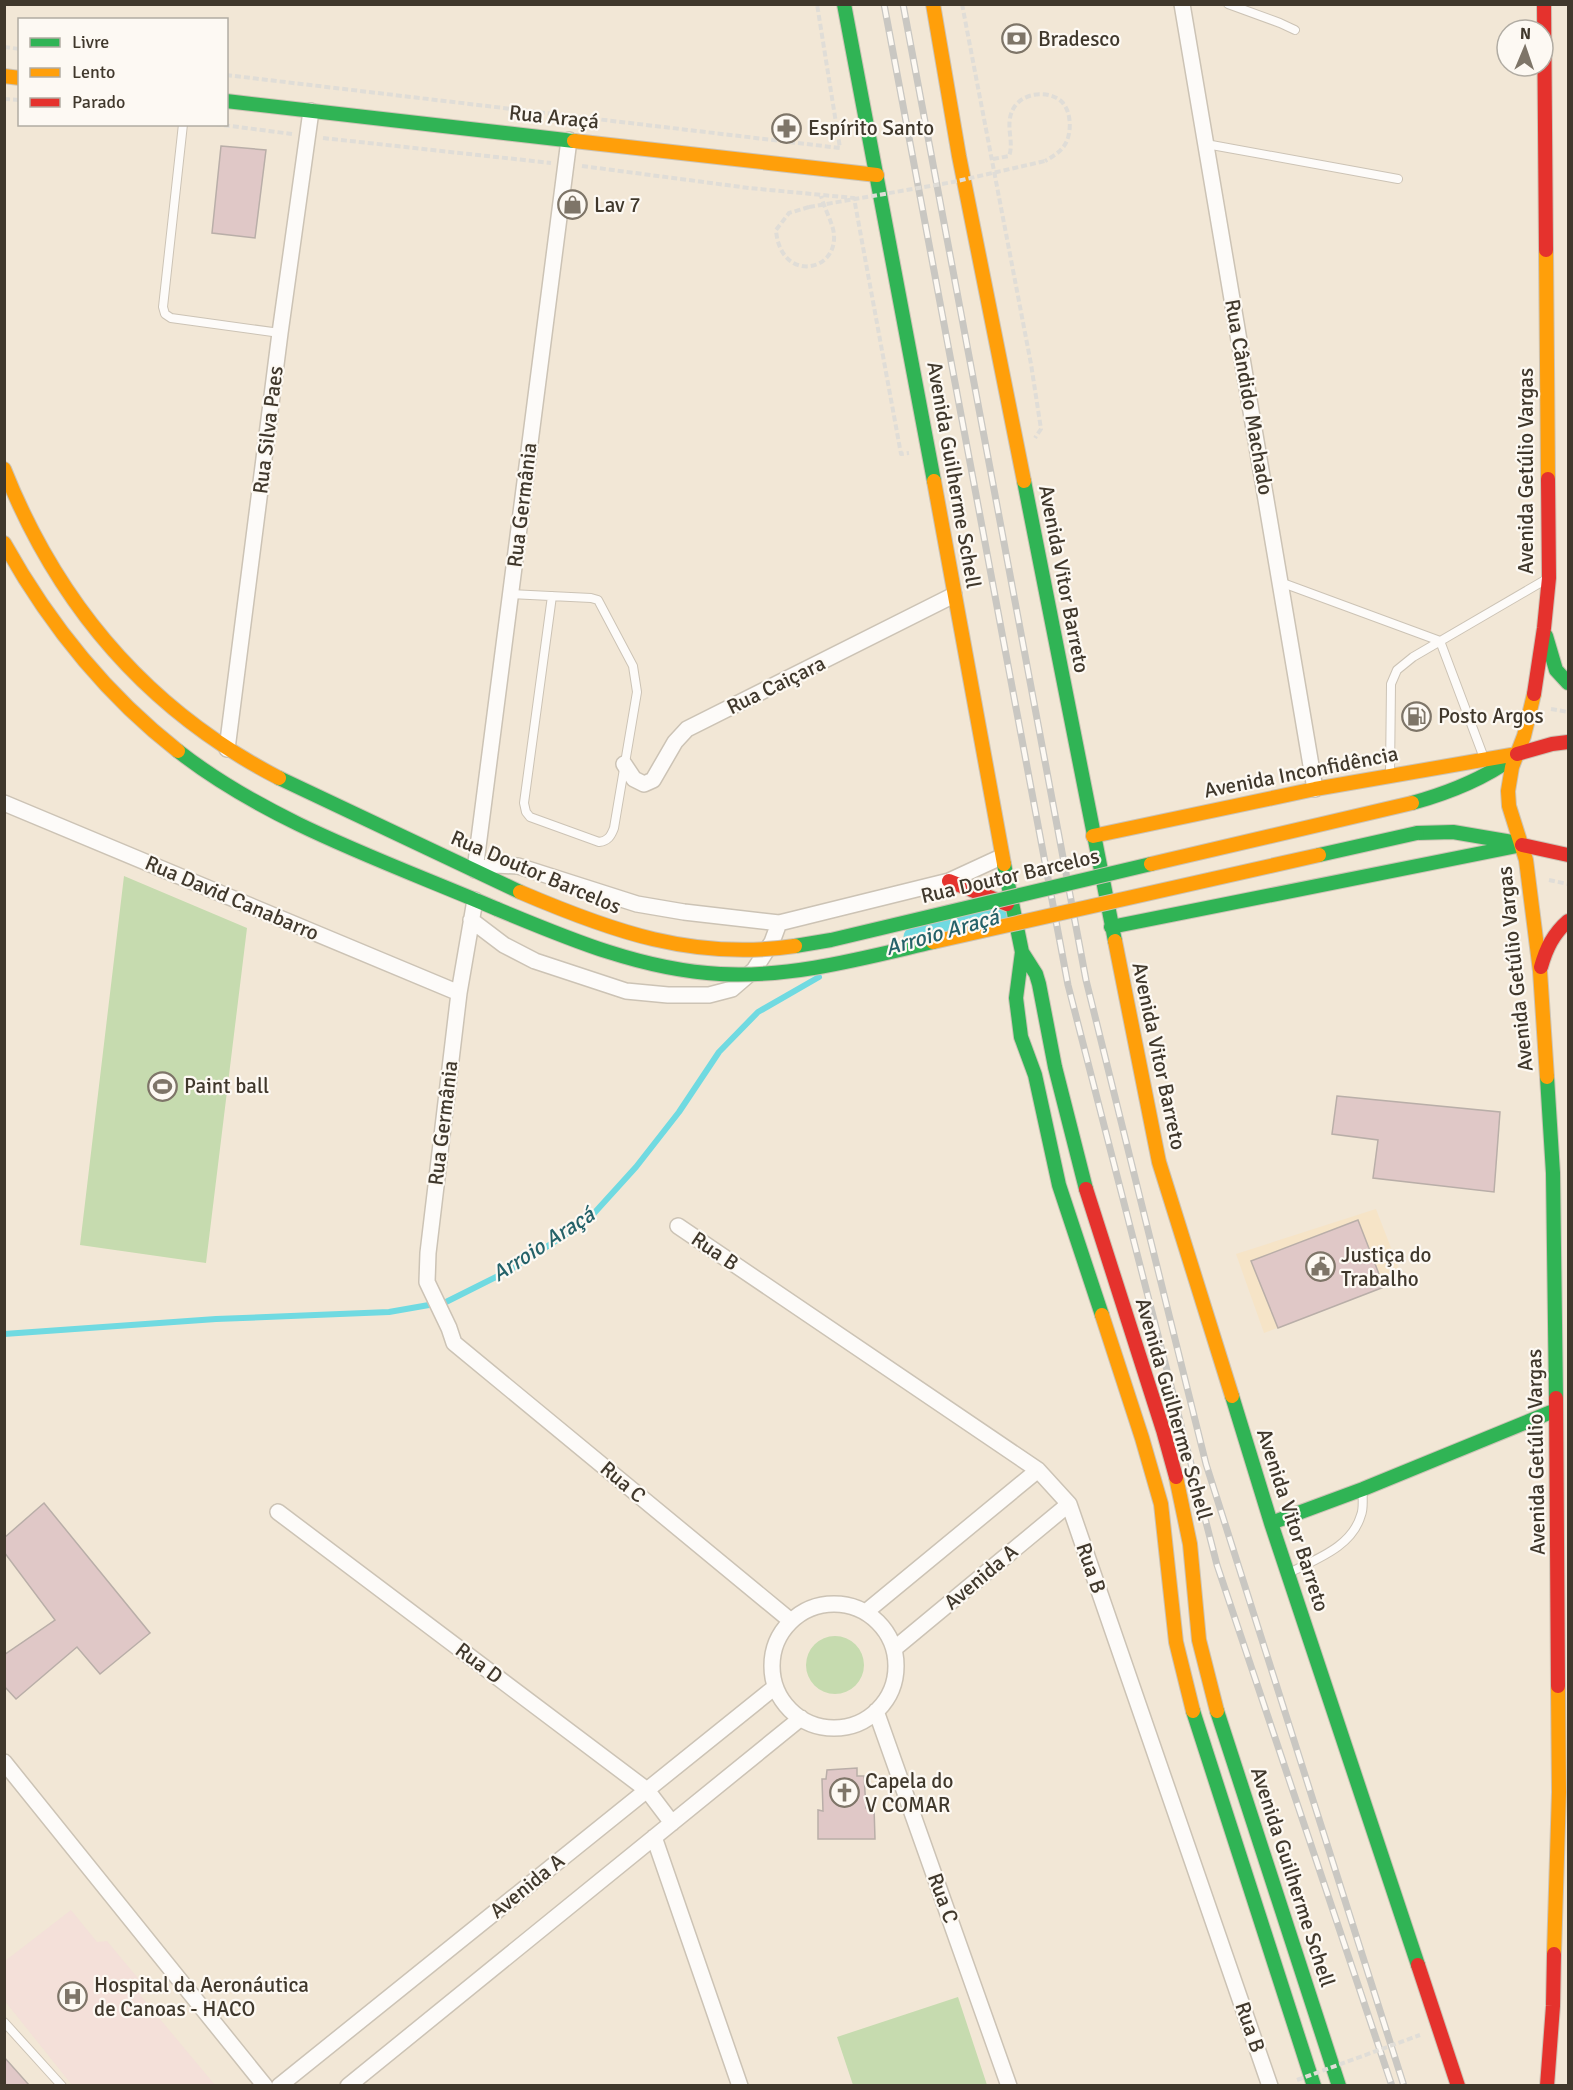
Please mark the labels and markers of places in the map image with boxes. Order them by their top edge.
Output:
bank icon: Bradesco [1001,23,1033,55]
place label: Bradesco [1038,26,1120,52]
pharmacy icon: Espírito Santo [771,112,803,144]
place label: Espírito Santo [808,115,934,141]
shop icon: Lav 7 [557,189,589,221]
place label: Lav 7 [594,192,641,218]
fuel station icon: Posto Argos [1401,700,1433,732]
place label: Posto Argos [1438,703,1544,729]
sports icon: Paint ball [147,1070,179,1102]
place label: Paint ball [184,1073,269,1099]
place label: Justiça do Trabalho [1341,1242,1432,1292]
public building icon: Justiça do Trabalho [1304,1251,1336,1283]
place label: Capela do V COMAR [865,1768,953,1818]
church icon: Capela do V COMAR [828,1777,860,1809]
place label: Hospital da Aeronáutica de Canoas - HACO [94,1972,309,2022]
hospital icon: Hospital da Aeronáutica de Canoas - HACO [57,1981,89,2013]

